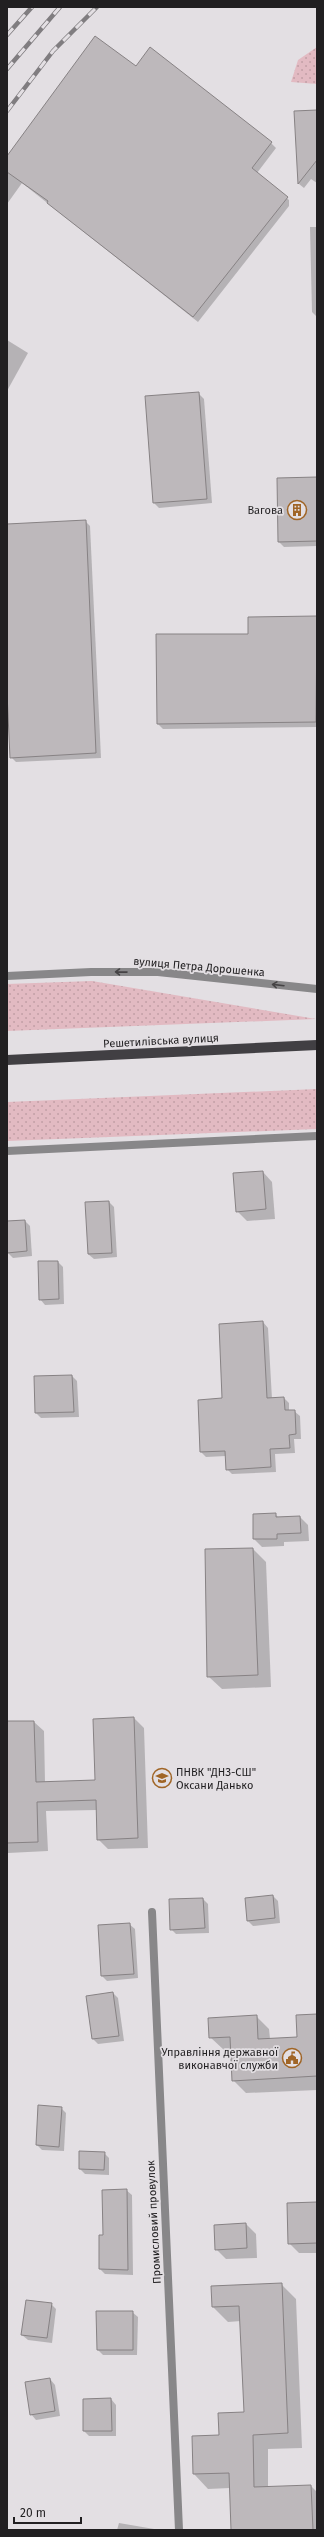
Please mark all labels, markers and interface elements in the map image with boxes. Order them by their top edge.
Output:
building icon: Вагова [286,499,308,521]
place label: Вагова [247,504,283,517]
street label: вулиця Петра Дорошенка [133,955,265,979]
one-way arrow [115,968,128,976]
one-way arrow [272,981,285,989]
street label: Решетилівська вулиця [103,1031,219,1051]
place label: ПНВК "ДНЗ-СШ" Оксани Данько [176,1766,256,1792]
school or university icon: ПНВК "ДНЗ-СШ" Оксани Данько [151,1767,173,1789]
place label: Управління державної виконавчої служби [161,2046,279,2072]
public building icon: Управління державної виконавчої служби [281,2047,303,2069]
street label: Промисловий провулок [144,2159,164,2284]
scale bar [14,2499,81,2525]
text: 20 m [20,2506,46,2520]

